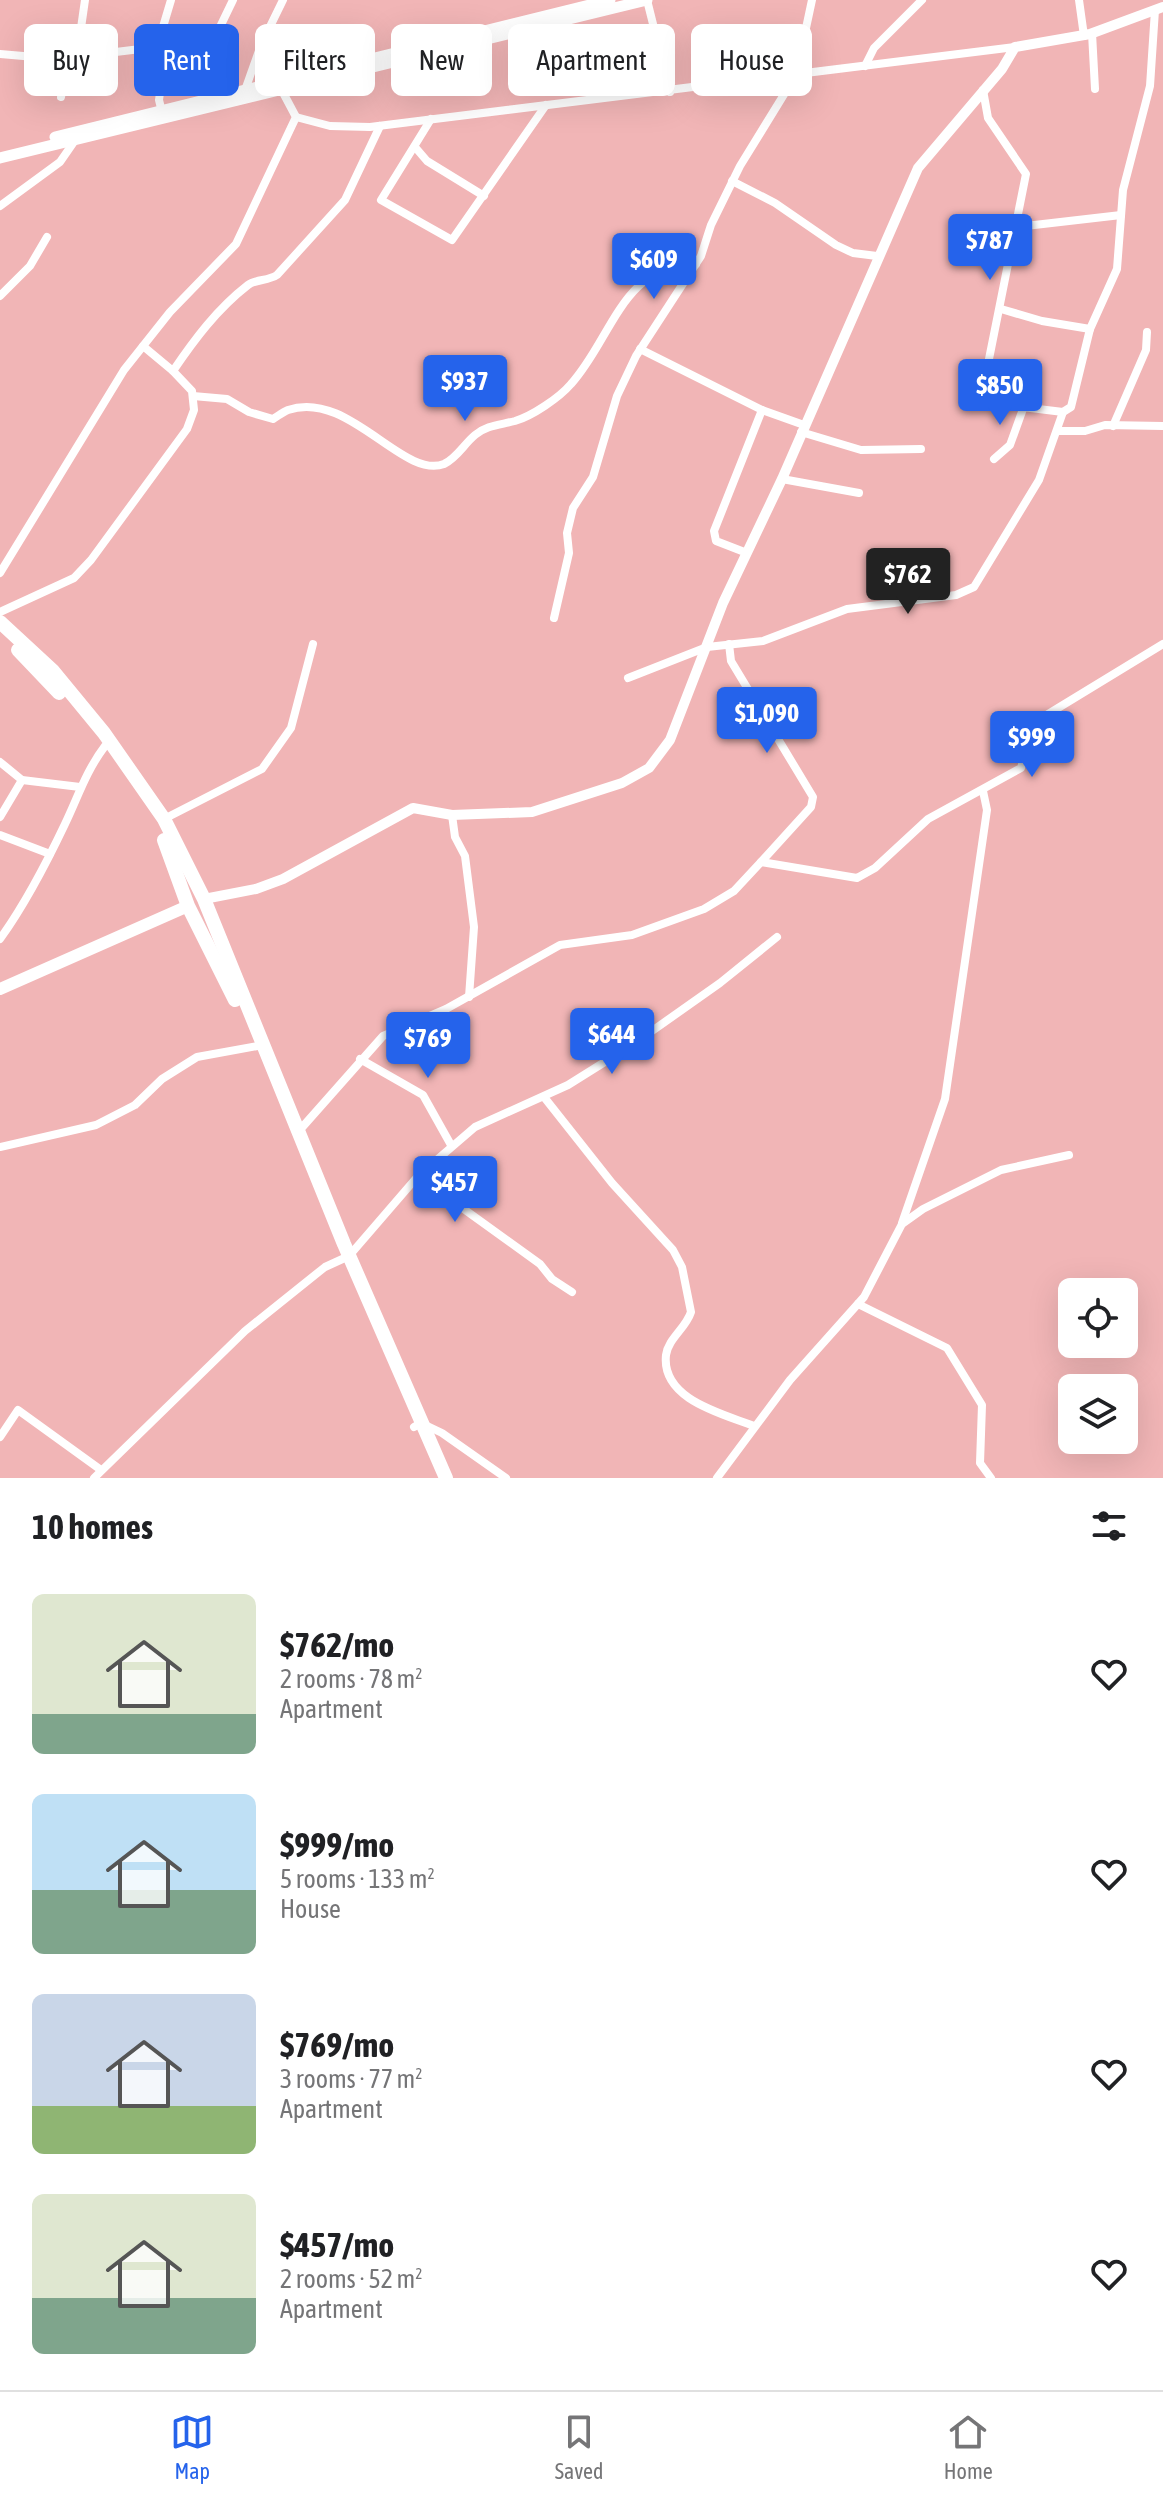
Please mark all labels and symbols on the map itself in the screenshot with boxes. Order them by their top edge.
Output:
pin: $787 [943,214,1037,282]
pin: $609 [607,233,701,301]
pin: $937 [418,355,512,423]
pin: $850 [953,359,1047,427]
pin: $762 [861,548,955,616]
pin: $1,090 [702,687,832,755]
pin: $999 [985,711,1079,779]
pin: $644 [565,1008,659,1076]
pin: $769 [381,1012,475,1080]
pin: $457 [408,1156,502,1224]

